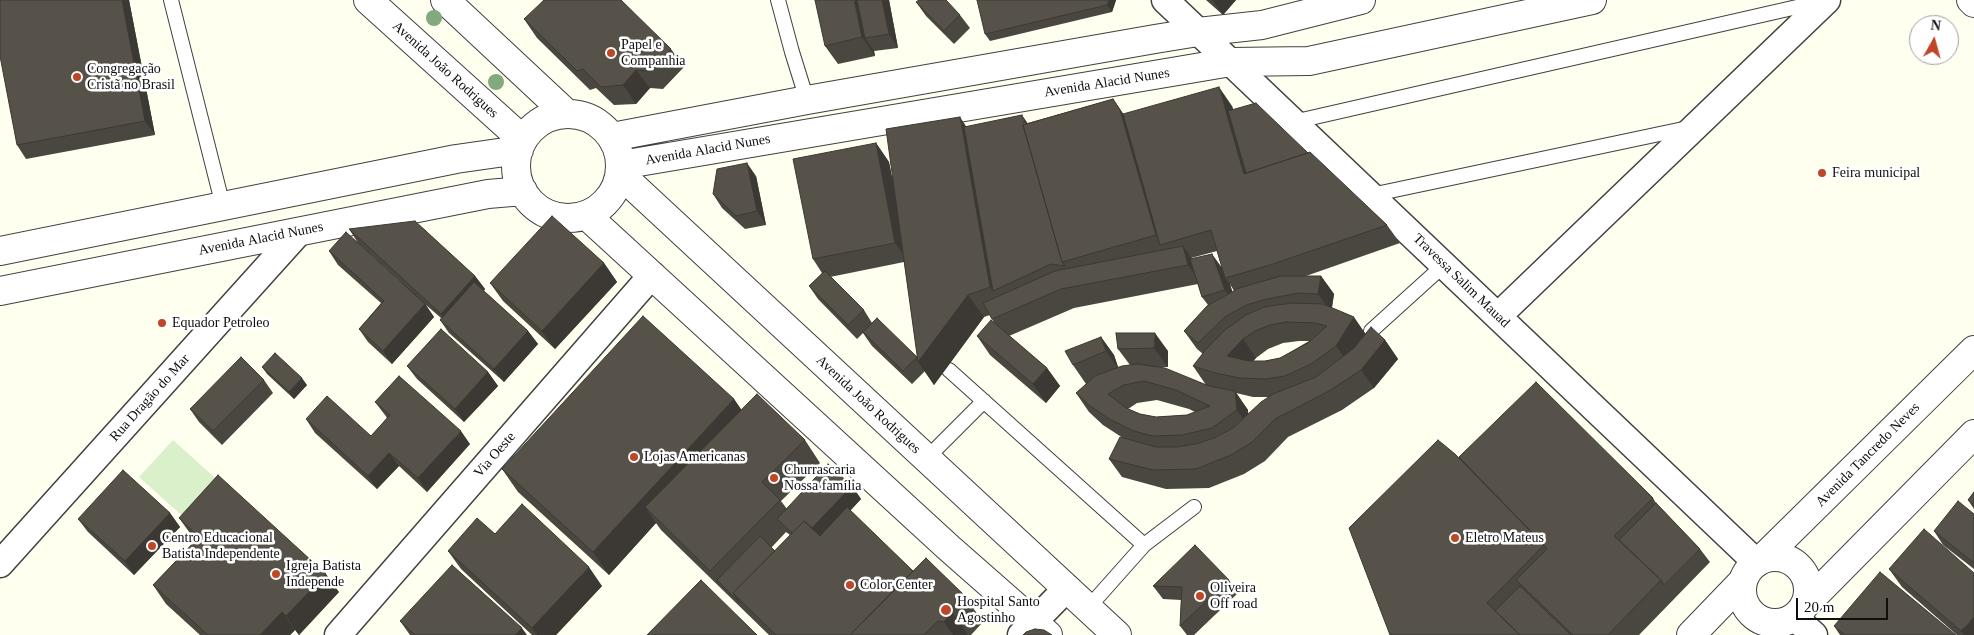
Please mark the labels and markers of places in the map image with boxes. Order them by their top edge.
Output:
place label: Papel e Companhia [621,37,686,70]
marker: Papel e Companhia [605,47,617,59]
place label: Congregação Cristã no Brasil [87,61,175,94]
marker: Congregação Cristã no Brasil [71,71,83,83]
place label: Feira municipal [1832,165,1920,181]
marker: Feira municipal [1816,167,1828,179]
place label: Equador Petroleo [172,315,270,331]
marker: Equador Petroleo [156,317,168,329]
place label: Lojas Americanas [644,449,745,465]
marker: Lojas Americanas [628,451,640,463]
place label: Churrascaria Nossa família [784,462,861,494]
marker: Churrascaria Nossa família [768,472,780,484]
place label: Centro Educacional Batista Independente [162,530,280,562]
place label: Eletro Mateus [1465,530,1544,546]
marker: Eletro Mateus [1449,532,1461,544]
marker: Centro Educacional Batista Independente [146,540,158,552]
place label: Igreja Batista Independe [286,558,361,590]
marker: Igreja Batista Independe [270,568,282,580]
place label: Color Center [860,577,933,593]
marker: Color Center [844,579,856,591]
place label: Oliveira Off road [1210,580,1258,612]
marker: Oliveira Off road [1194,590,1206,602]
place label: Hospital Santo Agostinho [957,594,1040,626]
marker: Hospital Santo Agostinho [939,603,953,617]

